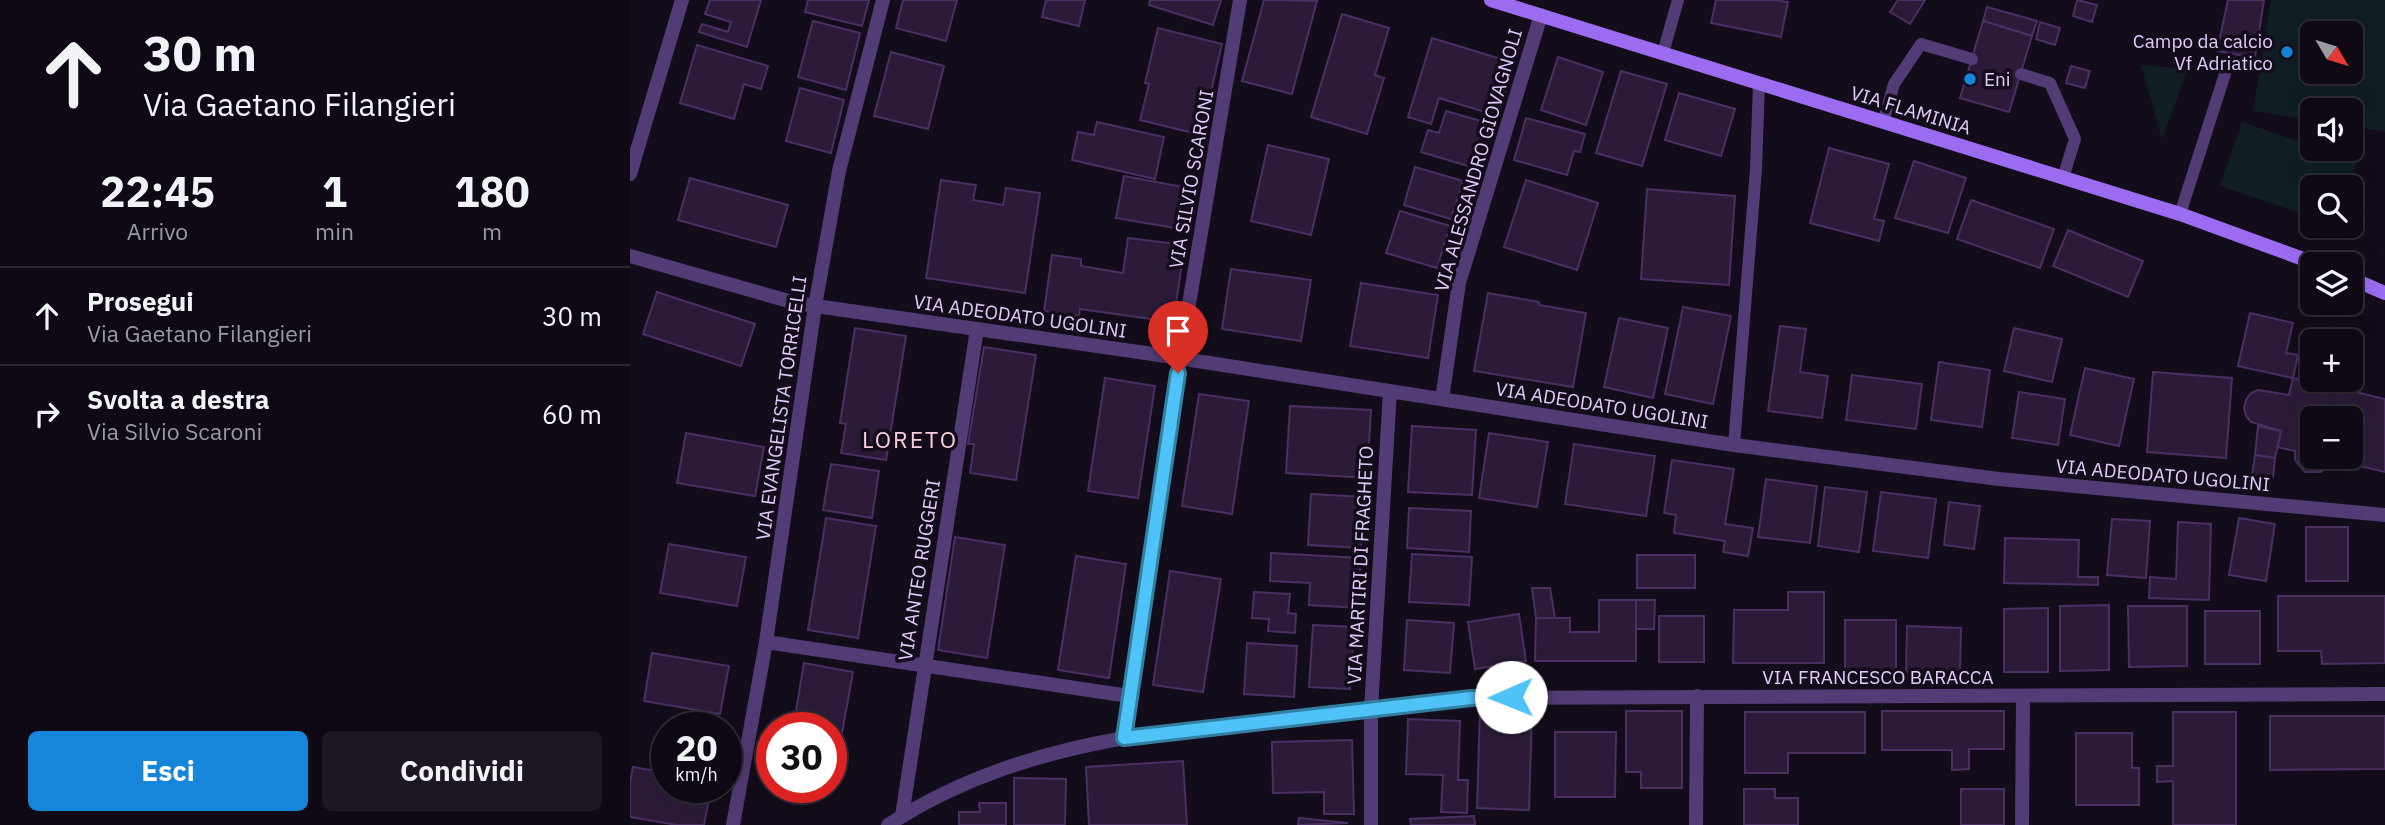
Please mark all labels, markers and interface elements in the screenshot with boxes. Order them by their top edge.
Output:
text: 30 m [143,21,257,84]
north arrow [2300,21,2362,84]
map controls [2300,21,2363,469]
street label: VIA ALESSANDRO GIOVAGNOLI [1429,26,1527,294]
icon: ahead [28,28,119,119]
place label: Campo da calcio Vf Adriatico [2133,29,2273,75]
marker: Campo da calcio Vf Adriatico [2279,44,2295,60]
place label: Eni [1984,67,2011,91]
marker: Eni [1962,71,1978,87]
street label: VIA FLAMINIA [1848,80,1974,140]
text: Via Gaetano Filangieri [143,83,456,125]
street label: VIA SILVIO SCARONI [1163,88,1219,270]
button: sound [2300,98,2363,161]
text: 22:45 [100,164,215,219]
text: 1 [322,164,347,219]
text: 180 [454,164,530,219]
button: search [2300,175,2363,238]
text: Arrivo [127,216,188,246]
text: min [315,216,354,246]
text: m [482,216,502,246]
button: layers [2300,252,2363,315]
street label: VIA EVANGELISTA TORRICELLI [751,274,811,542]
text: Prosegui [87,284,194,318]
street label: VIA ADEODATO UGOLINI [912,289,1128,343]
icon: ahead [28,297,66,335]
text: 30 m [542,299,602,333]
pin [1148,301,1208,373]
icon: arrive [1159,312,1197,350]
text: Via Gaetano Filangieri [87,318,312,348]
button: + [2300,329,2363,392]
street label: VIA ADEODATO UGOLINI [1494,376,1710,434]
text: Svolta a destra [87,382,269,416]
icon: right [28,395,66,433]
text: 60 m [542,397,602,431]
button: − [2300,406,2363,469]
text: Via Silvio Scaroni [87,416,262,446]
district label: LORETO [862,424,958,454]
street label: VIA MARTIRI DI FRAGHETO [1342,445,1378,685]
street label: VIA ADEODATO UGOLINI [2055,454,2271,496]
street label: VIA ANTEO RUGGERI [893,478,945,662]
position arrow [1474,660,1548,734]
street label: VIA FRANCESCO BARACCA [1762,665,1994,689]
speed limit sign: 30 [756,712,847,803]
text: 20 [675,725,718,771]
button: Esci [28,731,308,811]
button: Condividi [322,731,602,811]
text: km/h [675,763,718,786]

